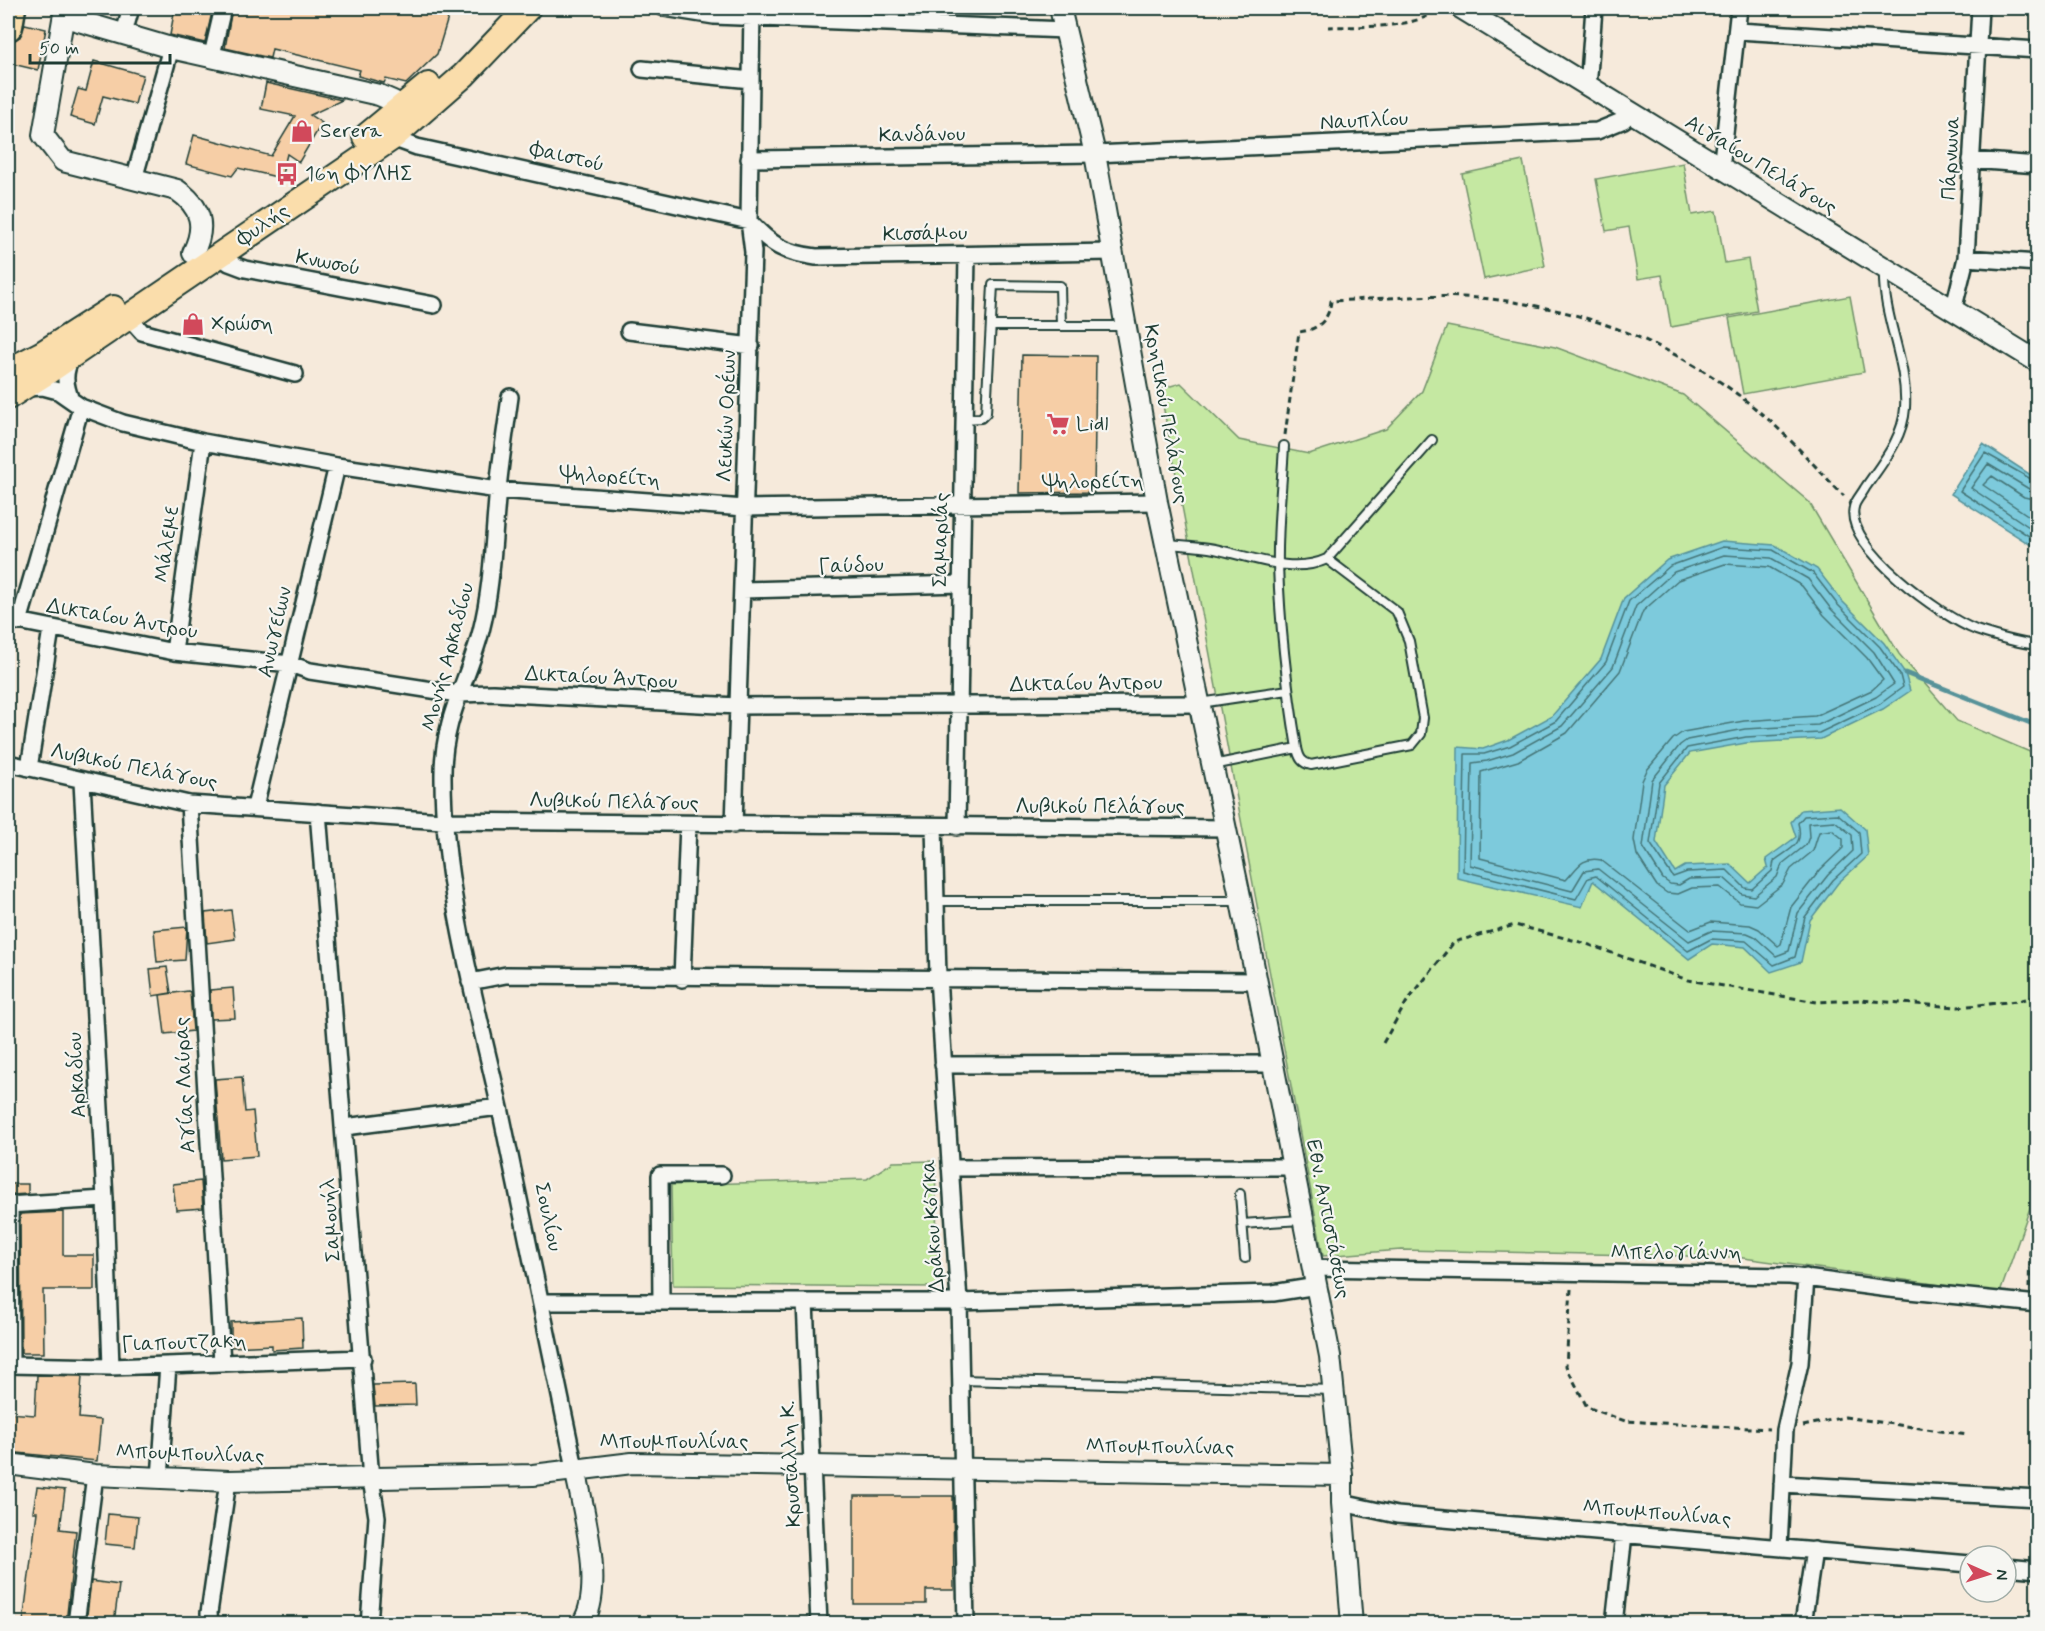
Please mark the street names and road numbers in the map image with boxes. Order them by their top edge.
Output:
street label: Ναυπλίου [1319,105,1409,137]
street label: Αιγαίου Πελάγους [1680,108,1842,222]
street label: Πάρνωνα [1935,115,1967,201]
street label: Κανδάνου [878,120,966,150]
street label: Φαιστού [526,135,607,179]
street label: Φυλής [230,197,295,253]
street label: Κισσάμου [882,219,968,249]
street label: Κνωσού [293,243,363,283]
street label: Κρητικού Πελάγους [1136,322,1196,506]
street label: Λευκών Ορέων [710,349,743,483]
street label: Ψηλορείτη [558,459,661,494]
street label: Ψηλορείτη [1041,467,1144,497]
street label: Σαμαριάς [926,492,956,588]
street label: Μάλεμε [148,504,186,584]
street label: Γαύδου [818,551,884,581]
street label: Μονής Αρκαδίου [415,580,481,734]
street label: Ανωγείων [251,584,299,680]
street label: Δικταίου Άντρου [44,592,200,646]
street label: Δικταίου Άντρου [524,660,678,696]
street label: Δικταίου Άντρου [1009,669,1163,699]
street label: Λυβικού Πελάγους [48,737,220,797]
street label: Λυβικού Πελάγους [529,787,699,817]
street label: Λυβικού Πελάγους [1015,793,1185,821]
street label: Αγίας Λαύρας [167,1016,203,1154]
street label: Αρκαδίου [61,1031,93,1119]
street label: Εθν. Αντιστάσεως [1299,1137,1357,1301]
street label: Δράκου Κόγκα [914,1158,952,1294]
street label: Σαμουήλ [314,1177,348,1263]
street label: Σουλίου [527,1180,569,1254]
street label: Μπελογιάννη [1610,1239,1742,1267]
street label: Γιαπουτζακη [121,1327,247,1359]
street label: Κρυστάλλη Κ. [774,1400,808,1528]
street label: Μπουμπουλίνας [600,1428,748,1456]
street label: Μπουμπουλίνας [1085,1432,1235,1462]
street label: Μπουμπουλίνας [115,1437,265,1471]
street label: Μπουμπουλίνας [1582,1493,1732,1533]

